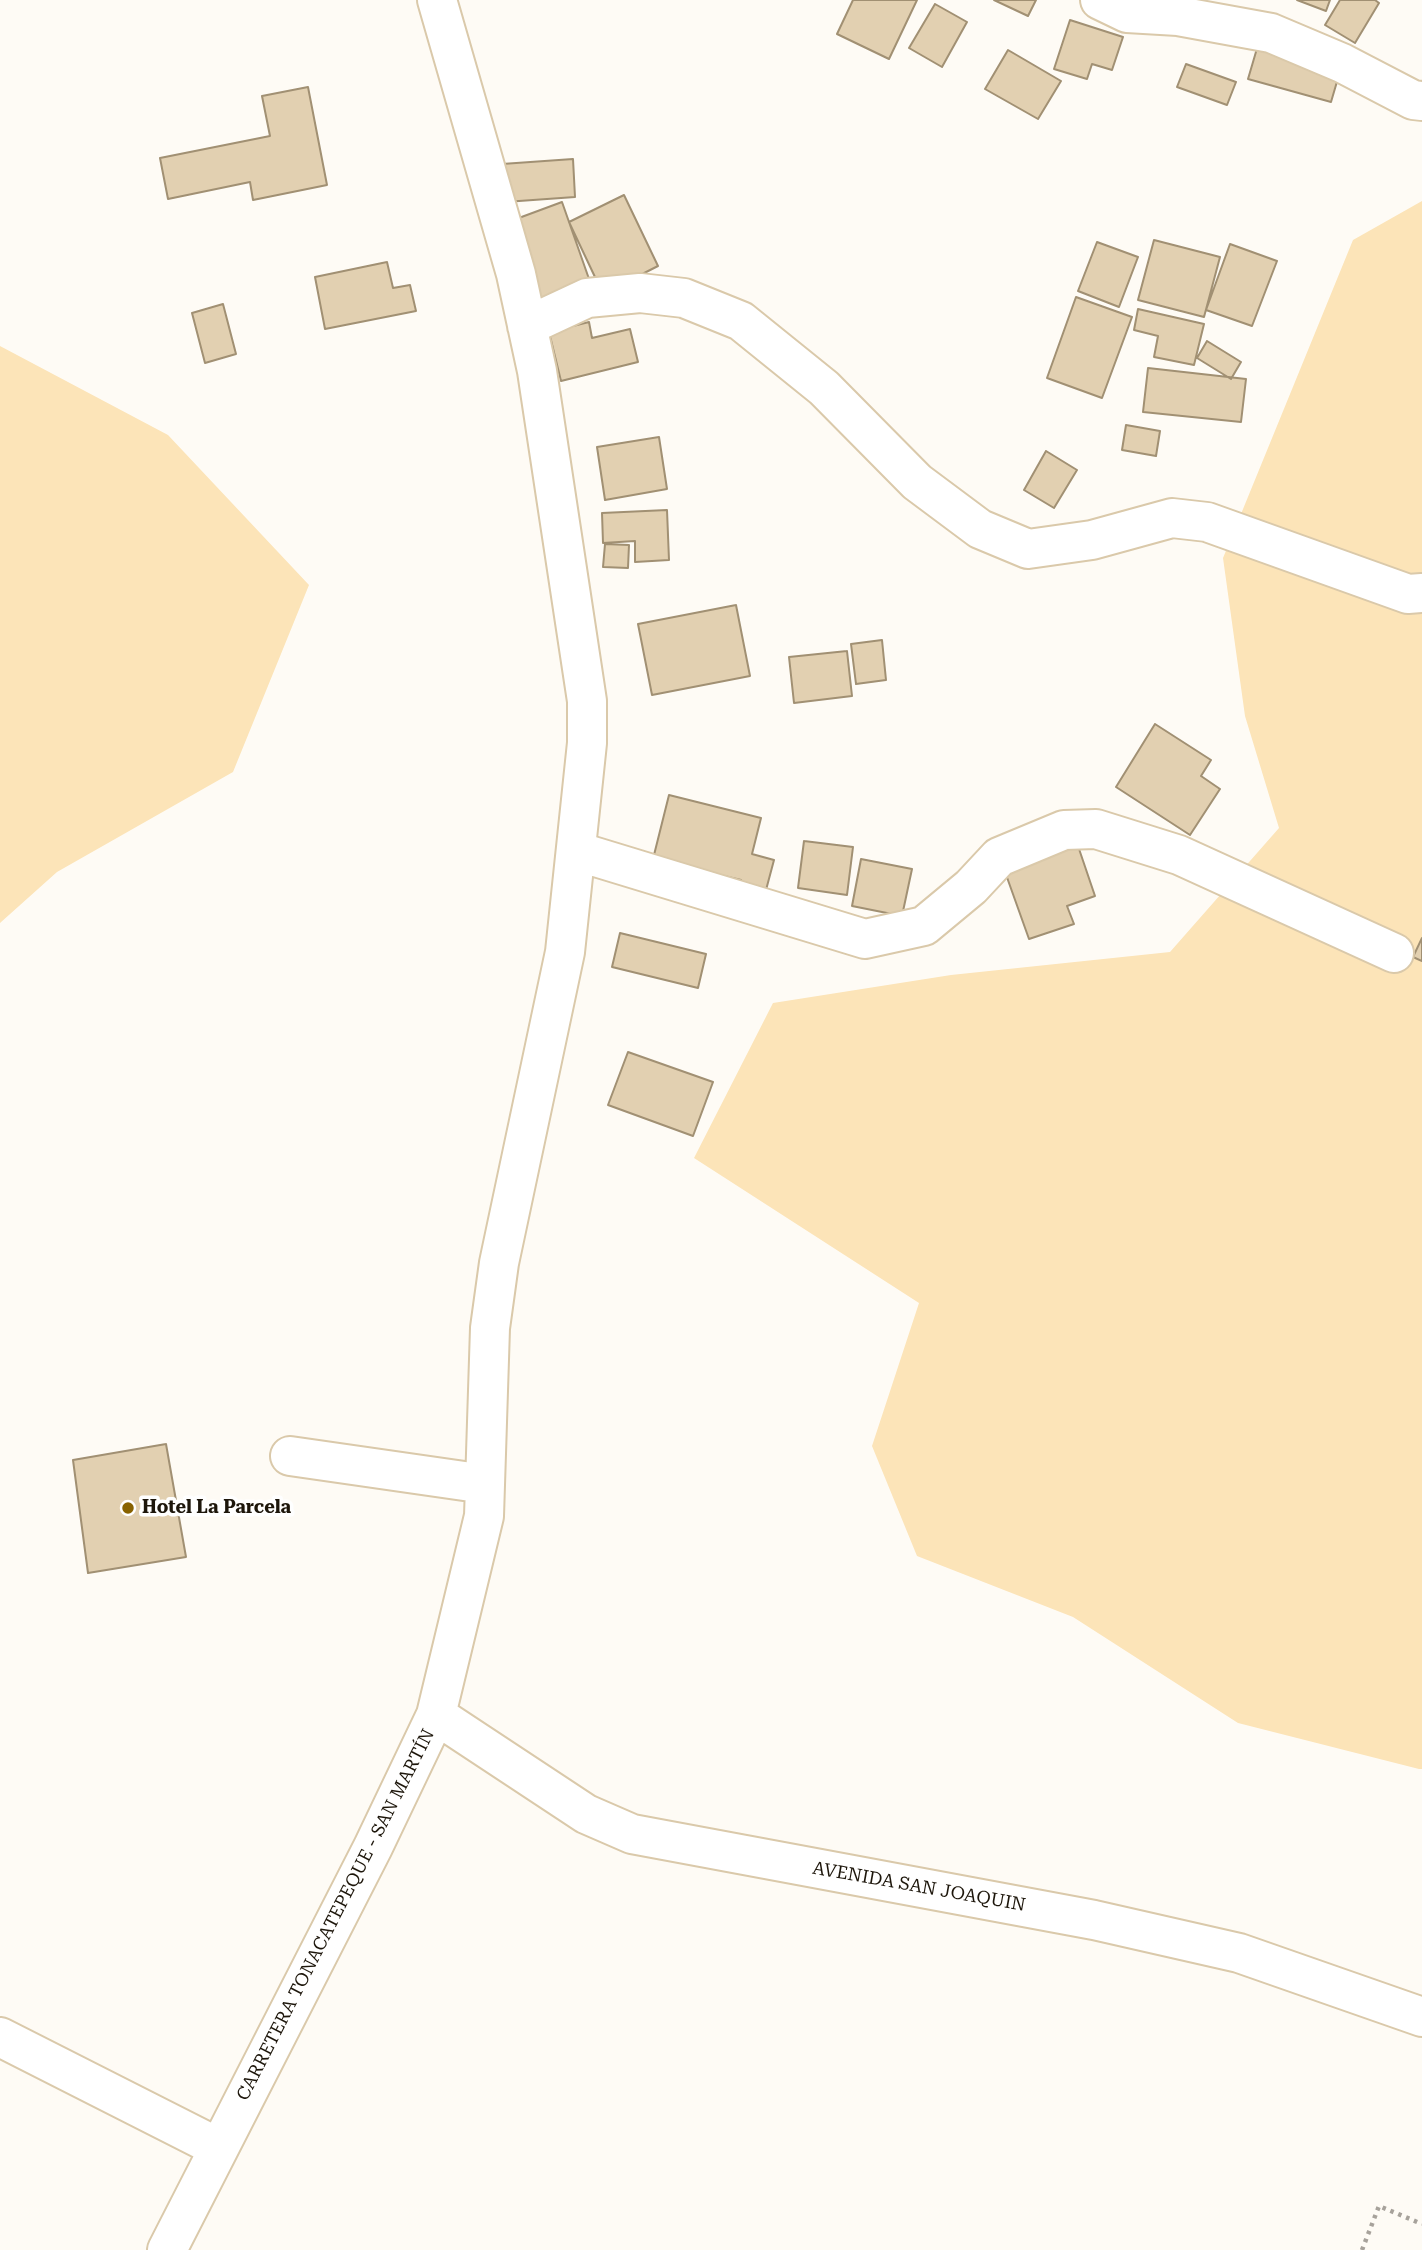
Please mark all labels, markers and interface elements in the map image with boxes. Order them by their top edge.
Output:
place label: Hotel La Parcela [142,1497,291,1519]
marker: Hotel La Parcela [120,1500,136,1516]
street label: CARRETERA TONACATEPEQUE - SAN MARTÍN [232,1726,440,2104]
street label: AVENIDA SAN JOAQUIN [811,1858,1027,1916]

